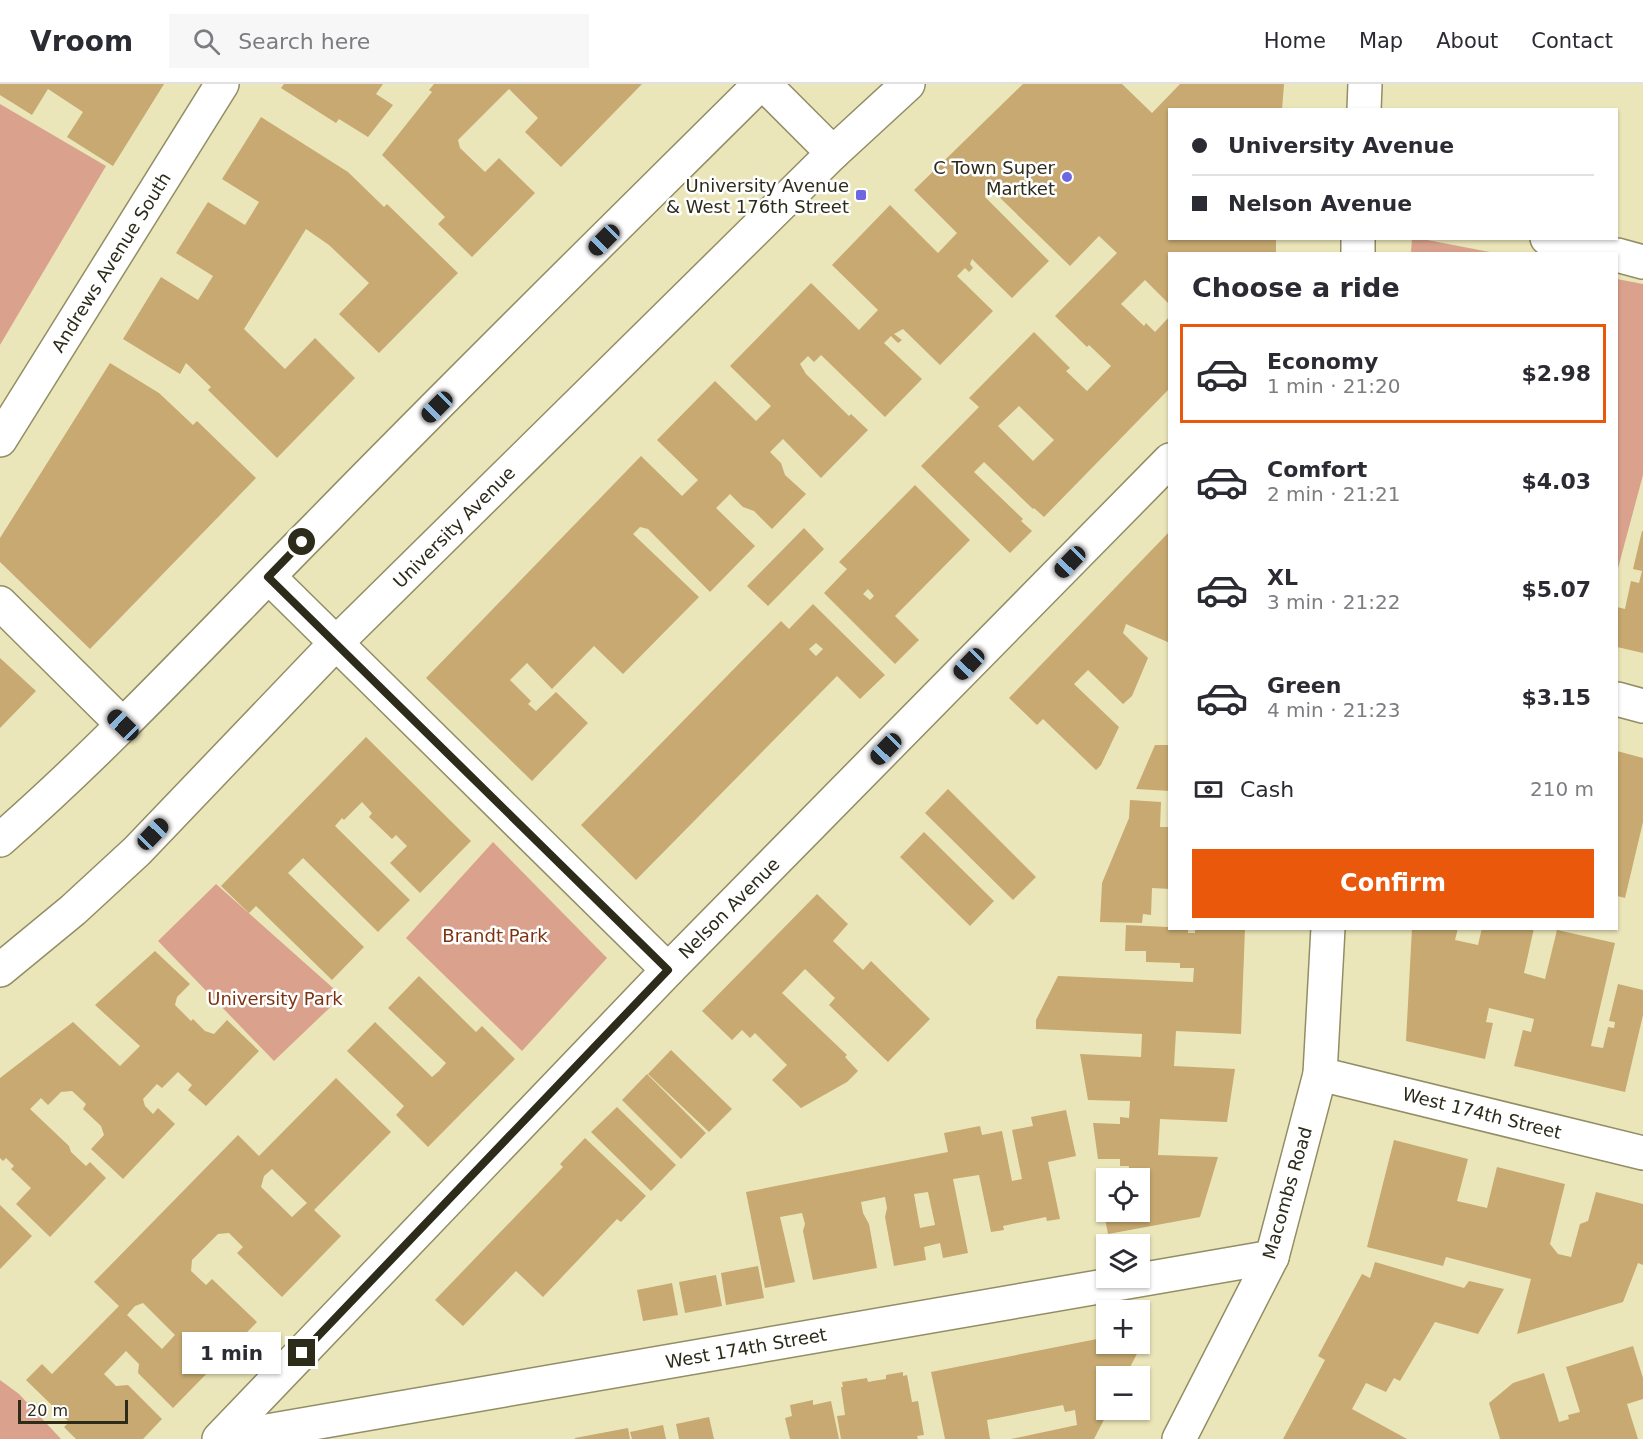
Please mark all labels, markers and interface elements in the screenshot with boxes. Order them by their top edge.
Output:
search box [169,14,589,68]
text: Vroom [30,25,133,58]
icon: search [190,25,223,58]
text: Search here [238,29,370,54]
text: Home [1264,29,1326,53]
text: Map [1359,29,1403,53]
text: About [1436,29,1498,53]
text: Contact [1531,29,1613,53]
text: University Avenue [1228,133,1454,158]
place label: C Town Super Martket [933,157,1056,199]
street label: Andrews Avenue South [47,168,175,356]
marker: C Town Super Martket [1060,170,1074,184]
place label: University Avenue & West 176th Street [666,175,849,217]
marker: University Avenue & West 176th Street [854,188,868,202]
text: Nelson Avenue [1228,191,1412,216]
car [585,221,623,259]
text: Choose a ride [1192,272,1400,303]
icon: car [1195,347,1249,401]
text: Economy [1267,349,1378,374]
text: $2.98 [1521,361,1591,386]
text: 1 min · 21:20 [1267,374,1401,398]
car [418,388,456,426]
icon: car [1195,455,1249,509]
text: Comfort [1267,457,1367,482]
street label: University Avenue [389,462,519,592]
text: $4.03 [1521,469,1591,494]
text: 2 min · 21:21 [1267,482,1401,506]
route start [288,528,315,555]
car [1051,543,1089,581]
icon: car [1195,563,1249,617]
text: XL [1267,565,1298,590]
text: $5.07 [1521,577,1591,602]
text: 3 min · 21:22 [1267,590,1401,614]
car [950,645,988,683]
icon: car [1195,671,1249,725]
text: Green [1267,673,1341,698]
text: $3.15 [1521,685,1591,710]
text: 4 min · 21:23 [1267,698,1401,722]
car [104,706,142,744]
car [867,730,905,768]
icon: cash [1192,773,1225,806]
text: Cash [1240,777,1294,802]
text: 210 m [1530,777,1594,801]
car [134,815,172,853]
button: Confirm [1192,849,1594,918]
street label: Nelson Avenue [674,853,784,963]
park label: Brandt Park [442,925,548,946]
park label: University Park [207,988,343,1009]
street label: West 174th Street [1400,1083,1564,1143]
street label: Macombs Road [1258,1124,1316,1262]
map controls [1096,1168,1150,1420]
button: locate [1096,1168,1150,1222]
button: layers [1096,1234,1150,1288]
button: + [1096,1300,1150,1354]
street label: West 174th Street [664,1323,828,1373]
callout: 1 min [182,1332,281,1374]
route end [288,1339,315,1366]
text: 1 min [200,1341,263,1365]
button: − [1096,1366,1150,1420]
scale bar [18,1397,128,1424]
text: 20 m [27,1401,68,1420]

